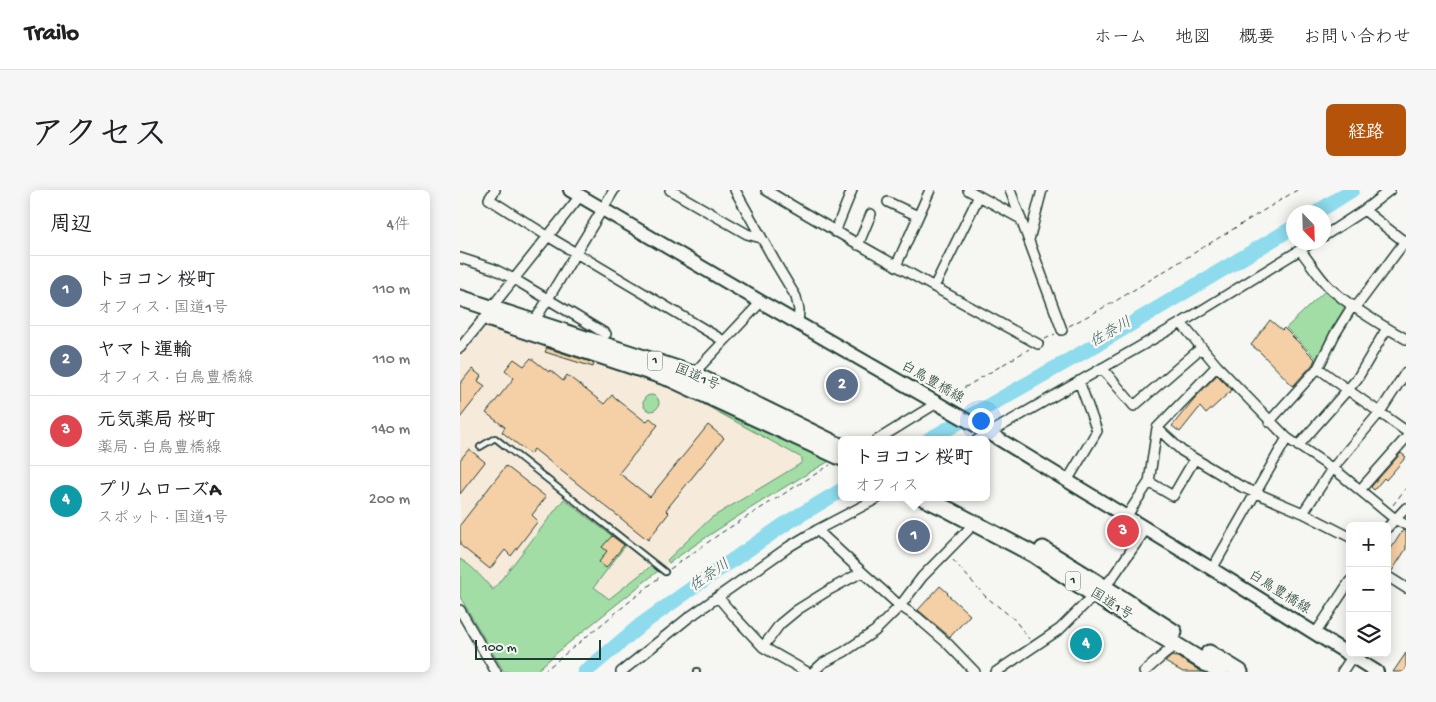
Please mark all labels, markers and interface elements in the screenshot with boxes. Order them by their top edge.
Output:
text: Trailo [25,20,79,49]
text: ホーム [1094,28,1147,49]
text: 地図 [1175,28,1211,49]
text: 概要 [1239,28,1275,49]
text: お問い合わせ [1303,28,1411,49]
button: 経路 [1326,104,1406,156]
text: アクセス [30,117,168,158]
north arrow [1286,205,1331,250]
text: 周辺 [50,214,92,239]
text: 4件 [386,217,410,236]
text: トヨコン 桜町 [97,270,216,293]
text: 1 [63,281,69,300]
text: 110 m [373,281,410,300]
text: オフィス · 国道1号 [97,300,228,319]
water label: 佐奈川 [1087,313,1135,352]
text: ヤマト運輸 [97,340,192,363]
text: 2 [62,351,70,370]
text: 110 m [373,351,410,370]
road number: 1 [648,352,662,370]
street label: 白鳥豊橋線 [897,358,967,408]
street label: 国道1号 [672,361,722,395]
pin: 2 [826,366,858,404]
text: オフィス · 白鳥豊橋線 [97,370,254,389]
your location [968,408,994,434]
text: 元気薬局 桜町 [97,410,216,433]
text: 3 [62,421,70,440]
text: 140 m [372,421,410,440]
popup [838,436,990,501]
text: 薬局 · 白鳥豊橋線 [97,440,222,459]
text: トヨコン 桜町 [855,448,973,471]
text: オフィス [855,478,919,497]
text: プリムローズA [97,480,221,503]
text: 4 [62,491,70,510]
text: 200 m [369,491,410,510]
text: スポット · 国道1号 [97,510,228,529]
pin: 3 [1107,512,1139,550]
pin: 1 [898,517,930,555]
map controls [1346,522,1391,657]
button: + [1346,522,1391,567]
water label: 佐奈川 [686,555,734,596]
street label: 白鳥豊橋線 [1245,567,1313,619]
button: − [1346,567,1391,612]
road number: 1 [1066,572,1080,591]
street label: 国道1号 [1086,585,1136,625]
button: layers [1346,612,1391,657]
pin: 4 [1070,625,1102,663]
scale bar [475,637,601,660]
text: 100 m [482,640,517,657]

